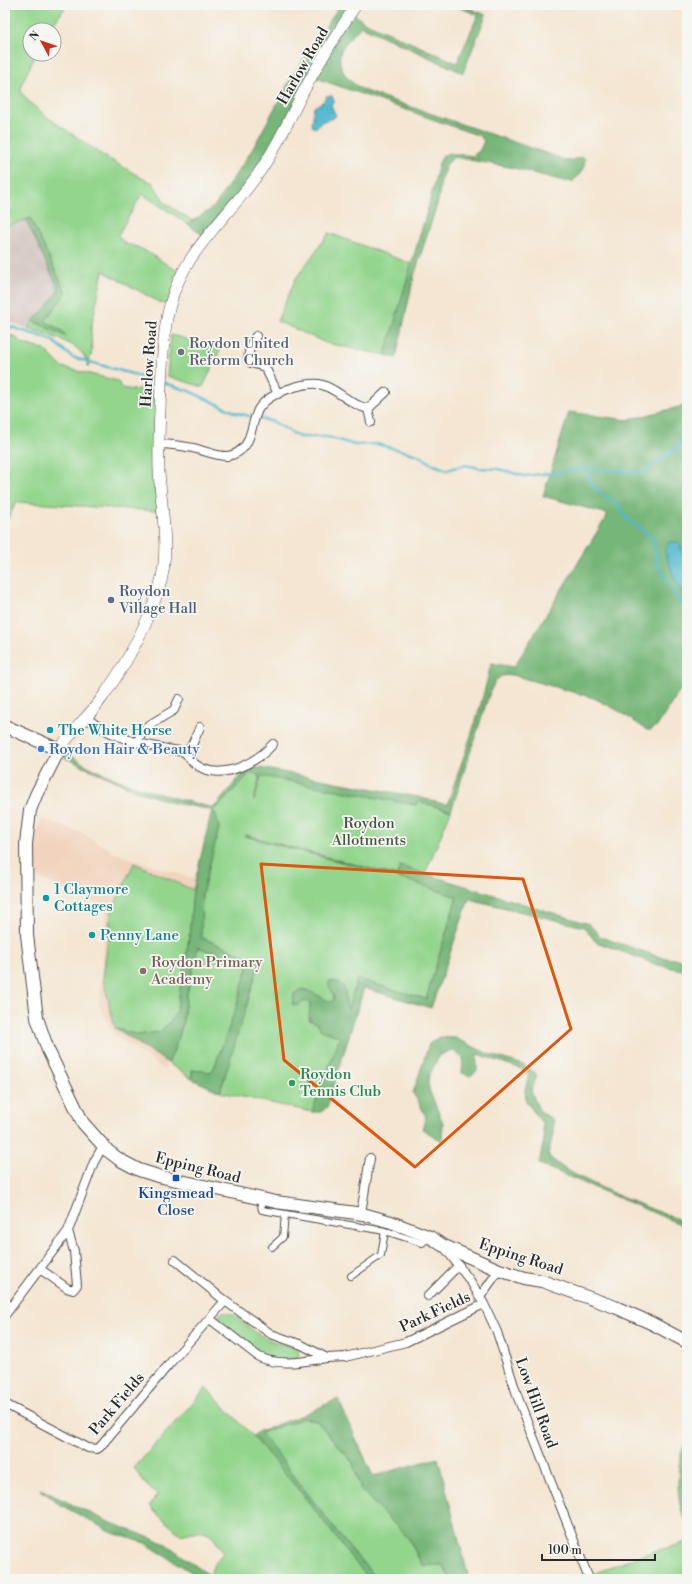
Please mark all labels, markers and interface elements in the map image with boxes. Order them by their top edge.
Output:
north arrow [22,22,62,62]
street label: Harlow Road [273,23,333,108]
text: N [27,28,43,44]
street label: Harlow Road [137,320,162,408]
place label: Roydon United Reform Church [189,334,294,370]
marker: Roydon United Reform Church [176,347,186,357]
place label: Roydon Village Hall [118,582,198,618]
marker: Roydon Village Hall [106,595,116,605]
place label: The White Horse [58,721,172,740]
marker: The White Horse [45,725,55,735]
place label: Roydon Hair & Beauty [49,740,200,759]
marker: Roydon Hair & Beauty [36,744,46,754]
park label: Roydon Allotments [331,814,406,850]
place label: 1 Claymore Cottages [54,880,129,916]
marker: 1 Claymore Cottages [41,893,51,903]
place label: Penny Lane [100,926,179,945]
marker: Penny Lane [87,930,97,940]
place label: Roydon Primary Academy [150,953,263,989]
marker: Roydon Primary Academy [138,966,148,976]
place label: Roydon Tennis Club [300,1065,381,1101]
marker: Roydon Tennis Club [287,1078,297,1088]
street label: Epping Road [153,1148,243,1188]
marker: Kingsmead Close [171,1173,181,1183]
place label: Kingsmead Close [138,1184,214,1220]
street label: Epping Road [477,1234,566,1280]
street label: Park Fields [397,1287,473,1337]
street label: Low Hill Road [511,1355,561,1451]
street label: Park Fields [85,1369,149,1439]
scale bar [542,1536,655,1562]
text: 100 m [548,1543,582,1558]

